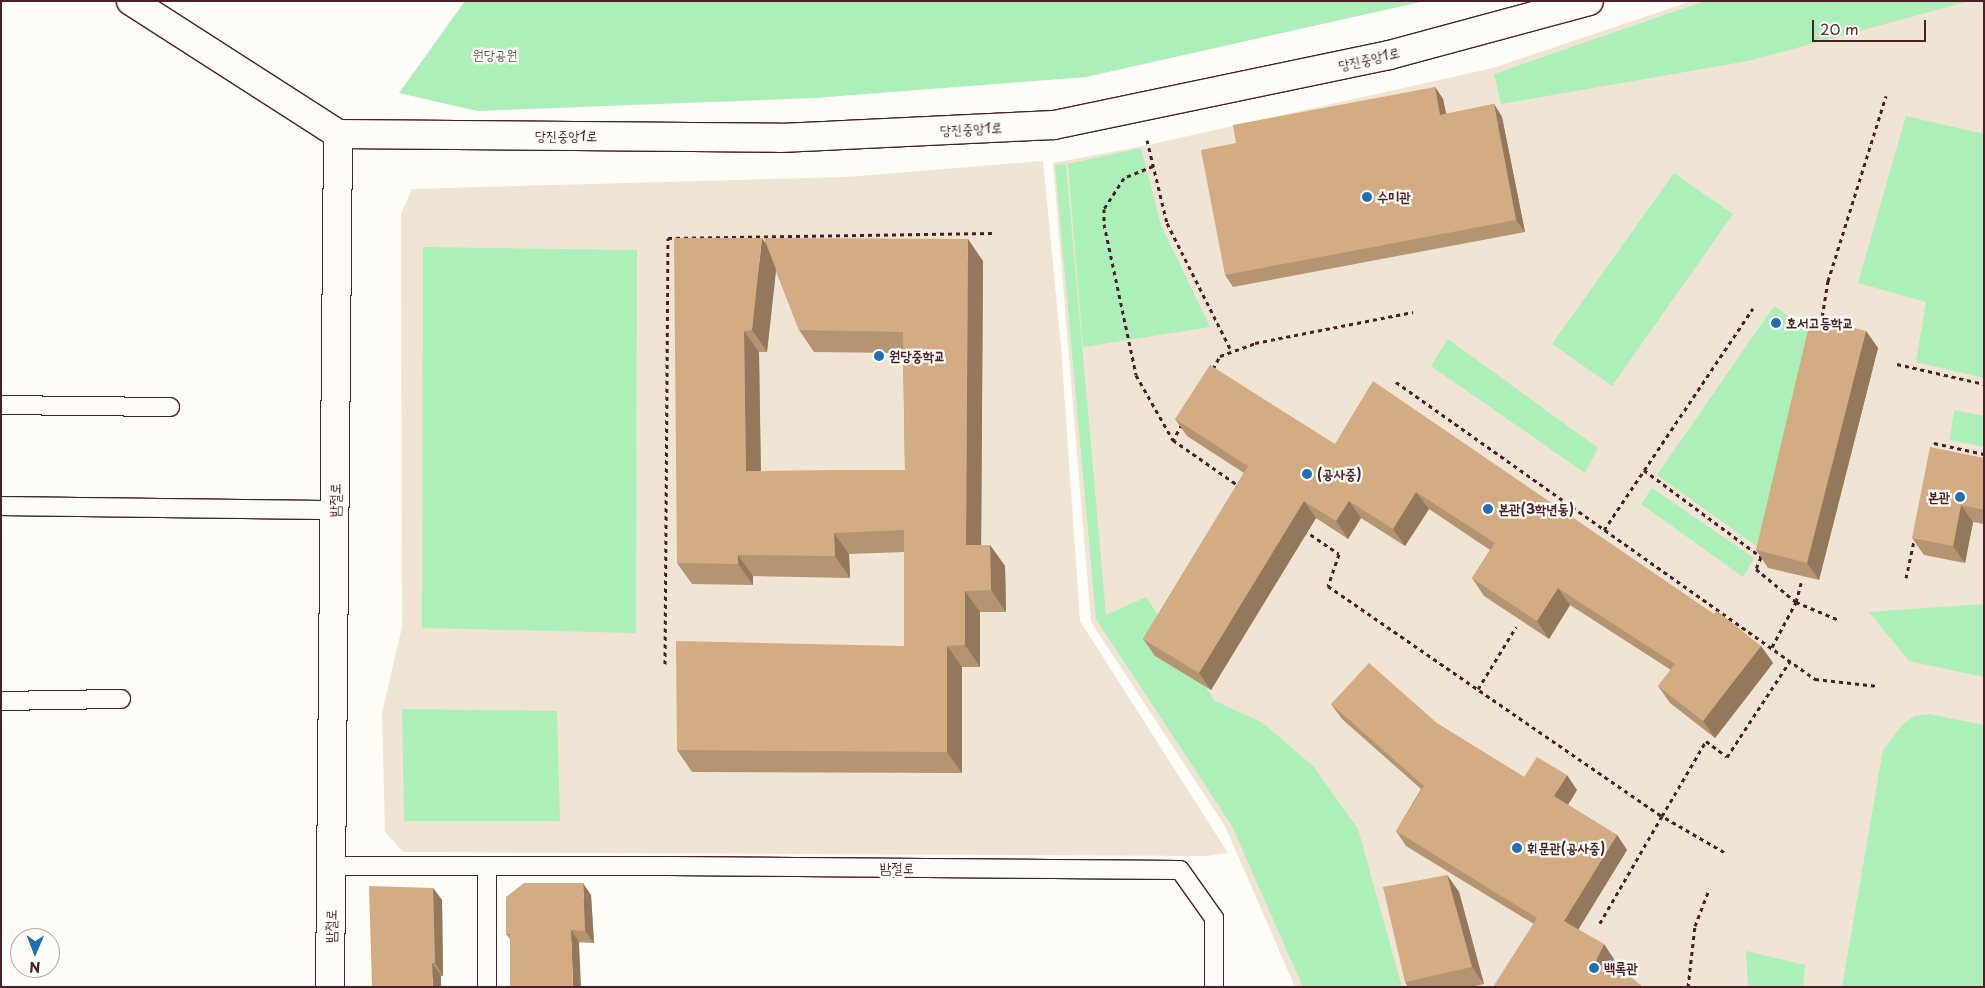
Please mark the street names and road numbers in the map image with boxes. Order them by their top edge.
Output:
street label: 당진중앙1로 [1337,44,1401,74]
street label: 당진중앙1로 [939,119,1003,139]
street label: 당진중앙1로 [535,128,597,144]
street label: 밤절로 [326,483,344,517]
street label: 밤절로 [880,860,914,876]
street label: 밤절로 [322,909,340,943]

